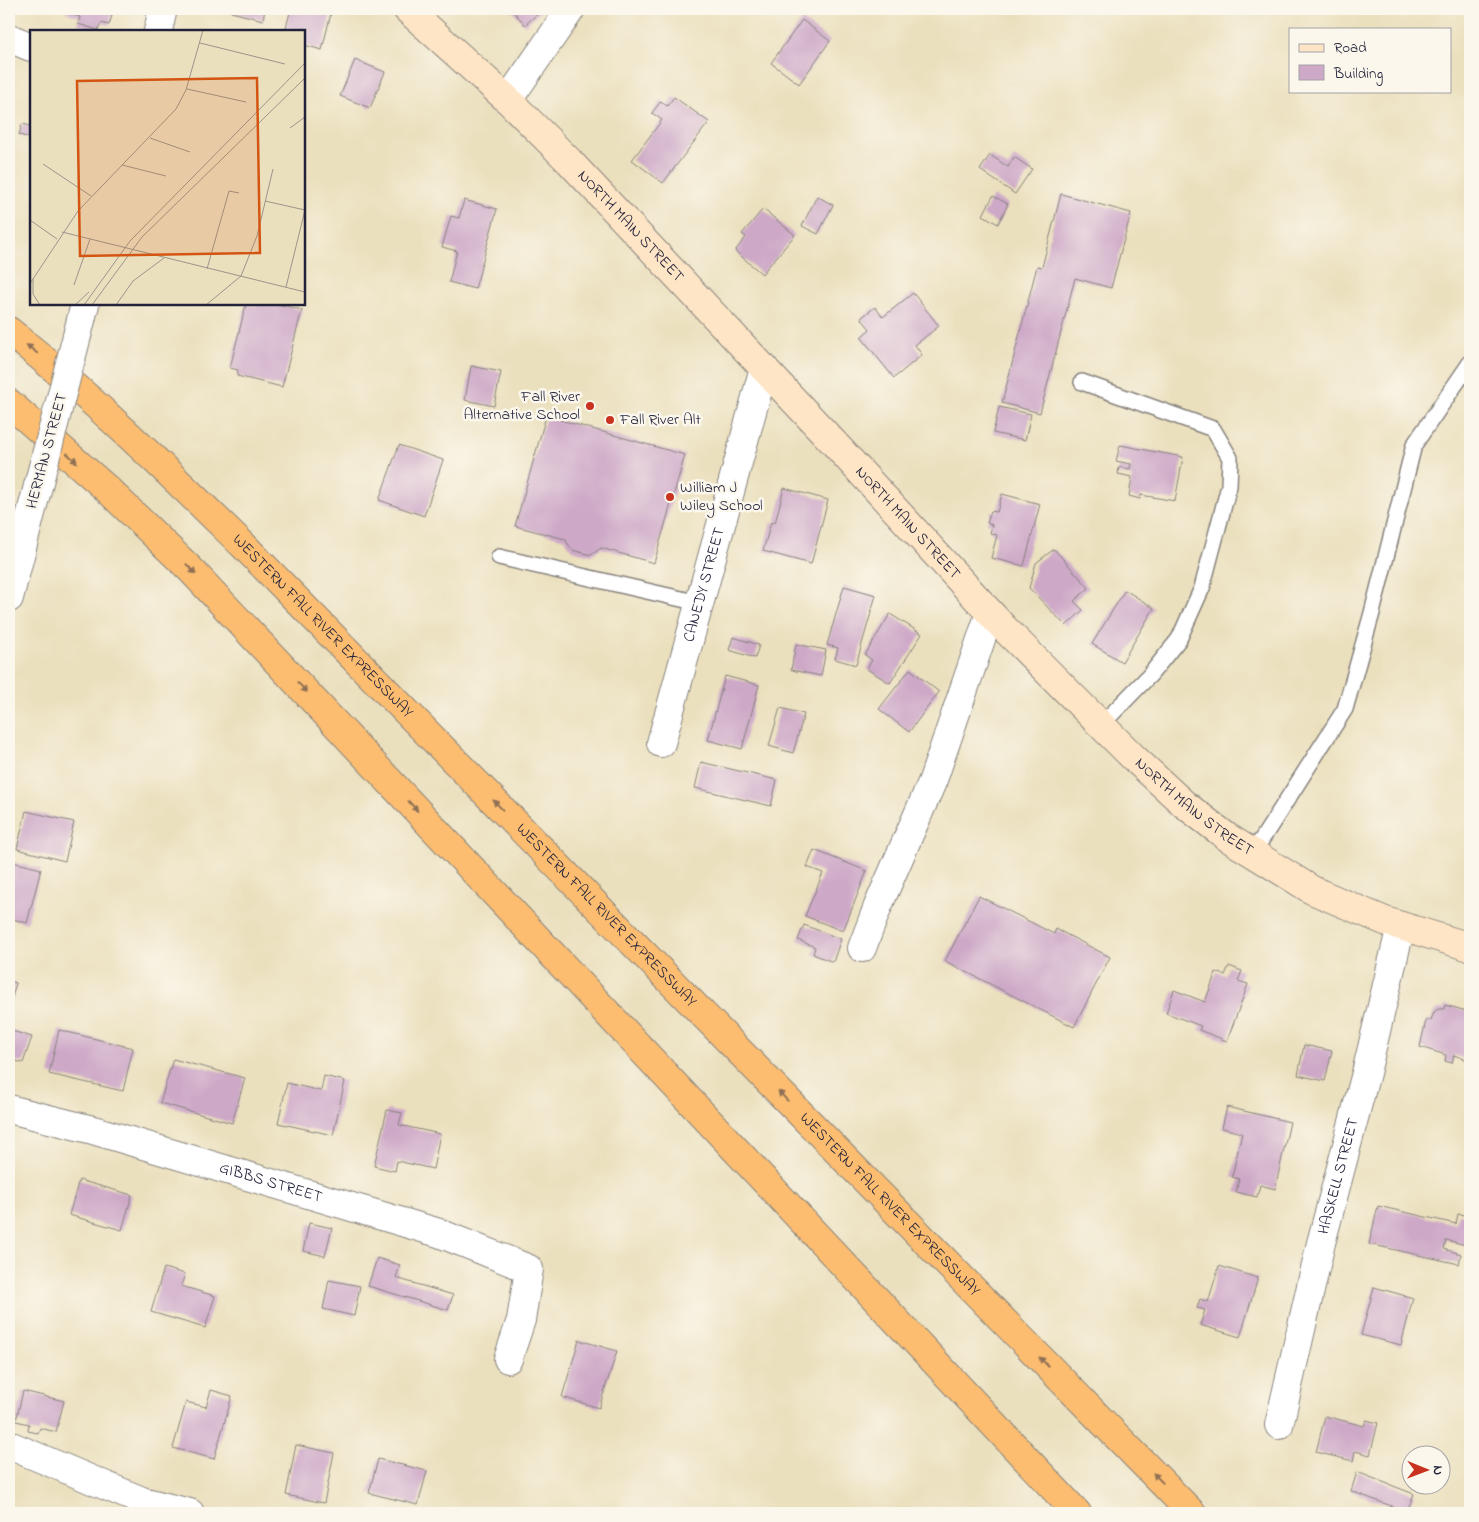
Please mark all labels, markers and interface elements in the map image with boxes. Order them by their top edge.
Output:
legend [1289,28,1452,92]
inset map [30,30,305,305]
text: Road [1334,37,1367,59]
text: Building [1333,63,1383,86]
street label: NORTH MAIN STREET [571,165,689,288]
one-way arrow [26,344,39,355]
place label: Fall River Alternative School [464,385,580,427]
street label: HERMAN STREET [20,390,74,512]
marker: Fall River Alternative School [584,400,596,412]
place label: Fall River Alt [619,408,701,432]
marker: Fall River Alt [604,414,616,426]
one-way arrow [66,452,78,464]
street label: NORTH MAIN STREET [849,461,966,585]
place label: William J Wiley School [680,476,763,518]
marker: William J Wiley School [664,491,676,503]
street label: CANEDY STREET [677,525,732,645]
street label: WESTERN FALL RIVER EXPRESSWAY [227,529,419,724]
one-way arrow [185,563,197,575]
one-way arrow [296,681,308,693]
street label: NORTH MAIN STREET [1129,752,1258,863]
one-way arrow [407,799,419,811]
one-way arrow [492,799,504,811]
street label: WESTERN FALL RIVER EXPRESSWAY [510,818,703,1013]
one-way arrow [777,1090,789,1102]
street label: WESTERN FALL RIVER EXPRESSWAY [794,1107,986,1303]
street label: HASKELL STREET [1312,1115,1366,1237]
street label: GIBBS STREET [216,1156,325,1210]
one-way arrow [1038,1356,1050,1368]
north arrow [1402,1444,1452,1494]
text: N [1427,1465,1448,1475]
one-way arrow [1152,1473,1164,1485]

